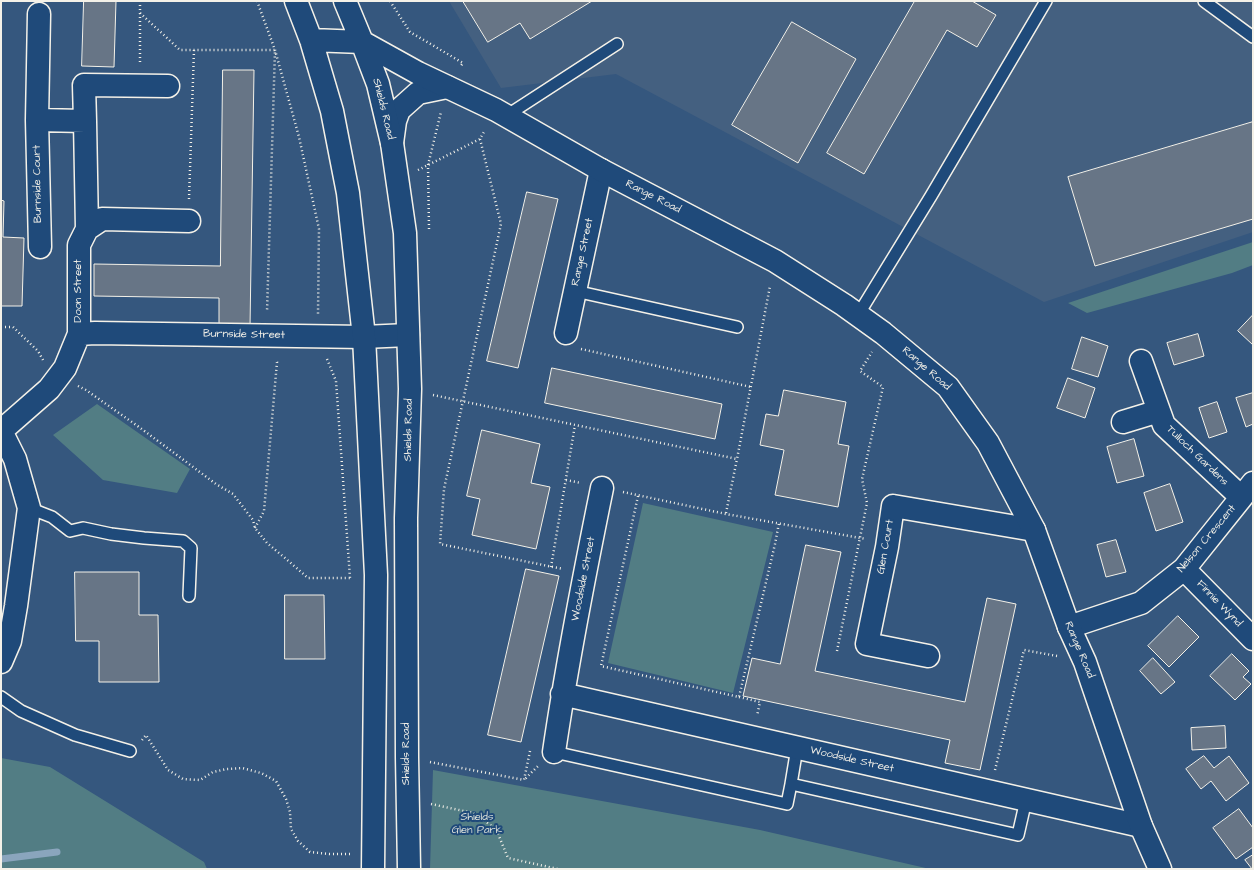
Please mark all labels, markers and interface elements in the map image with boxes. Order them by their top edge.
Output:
street label: Shields Road [369,77,397,141]
street label: Burnside Court [31,145,45,223]
street label: Range Road [623,177,683,217]
street label: Range Street [569,217,597,287]
street label: Doon Street [72,259,86,323]
street label: Burnside Street [203,328,285,342]
street label: Range Road [899,344,953,394]
street label: Shields Road [402,399,416,461]
street label: Tulloch Gardens [1163,423,1231,489]
street label: Nelson Crescent [1175,502,1239,576]
street label: Glen Court [875,519,897,575]
street label: Woodside Street [569,536,599,622]
street label: Finnie Wynd [1193,578,1245,630]
street label: Range Road [1061,620,1097,680]
street label: Shields Road [400,723,414,785]
street label: Woodside Street [809,744,895,776]
park label: Shields Glen Park [452,811,502,837]

